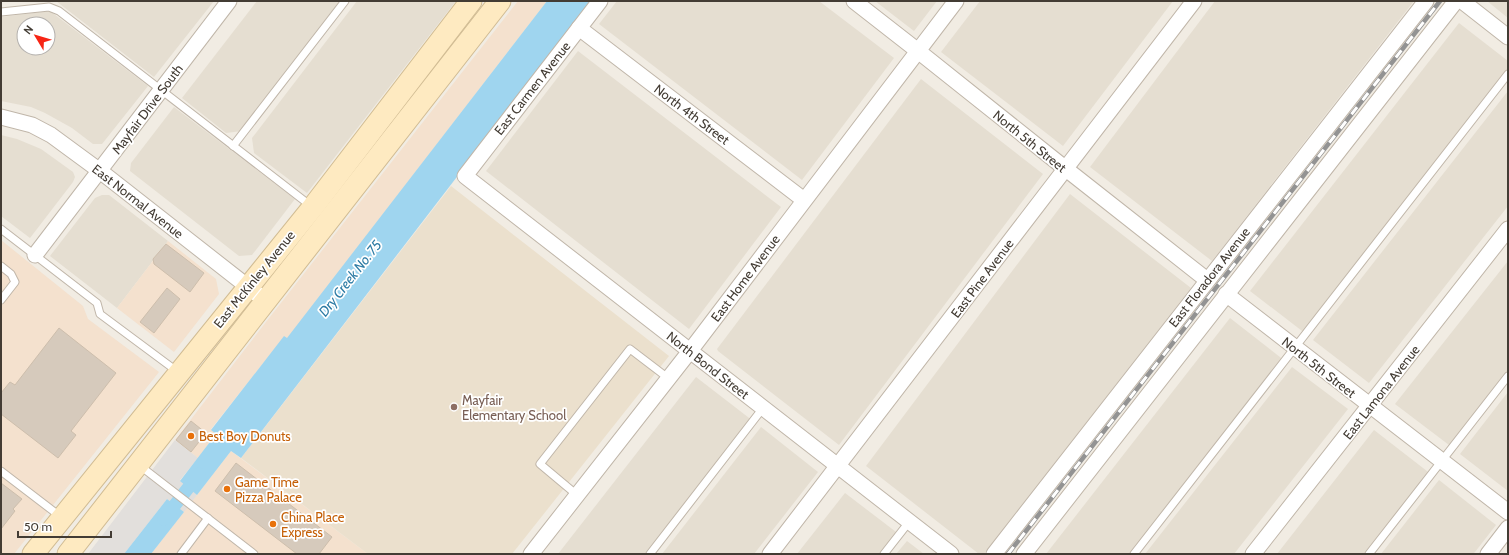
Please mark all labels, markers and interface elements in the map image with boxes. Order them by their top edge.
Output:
north arrow [16,16,56,56]
text: N [20,22,36,37]
street label: East Carmen Avenue [491,38,574,138]
street label: Mayfair Drive South [108,61,186,157]
street label: North 4th Street [651,81,733,148]
street label: North 5th Street [990,107,1070,176]
street label: East Normal Avenue [89,160,187,242]
street label: East Floradora Avenue [1165,224,1253,330]
street label: East McKinley Avenue [210,227,298,331]
street label: East Home Avenue [707,231,783,325]
street label: East Pine Avenue [947,235,1017,320]
water label: Dry Creek No. 75 [315,236,385,320]
street label: North Bond Street [664,328,753,403]
street label: North 5th Street [1279,333,1360,401]
street label: East Lamona Avenue [1339,341,1423,442]
place label: Mayfair Elementary School [462,392,566,423]
marker: Mayfair Elementary School [449,402,459,412]
place label: Best Boy Donuts [199,428,291,444]
marker: Best Boy Donuts [186,431,196,441]
place label: Game Time Pizza Palace [235,474,302,505]
marker: Game Time Pizza Palace [222,484,232,494]
place label: China Place Express [281,509,345,540]
scale bar [18,513,111,539]
text: 50 m [24,519,52,534]
marker: China Place Express [268,519,278,529]

